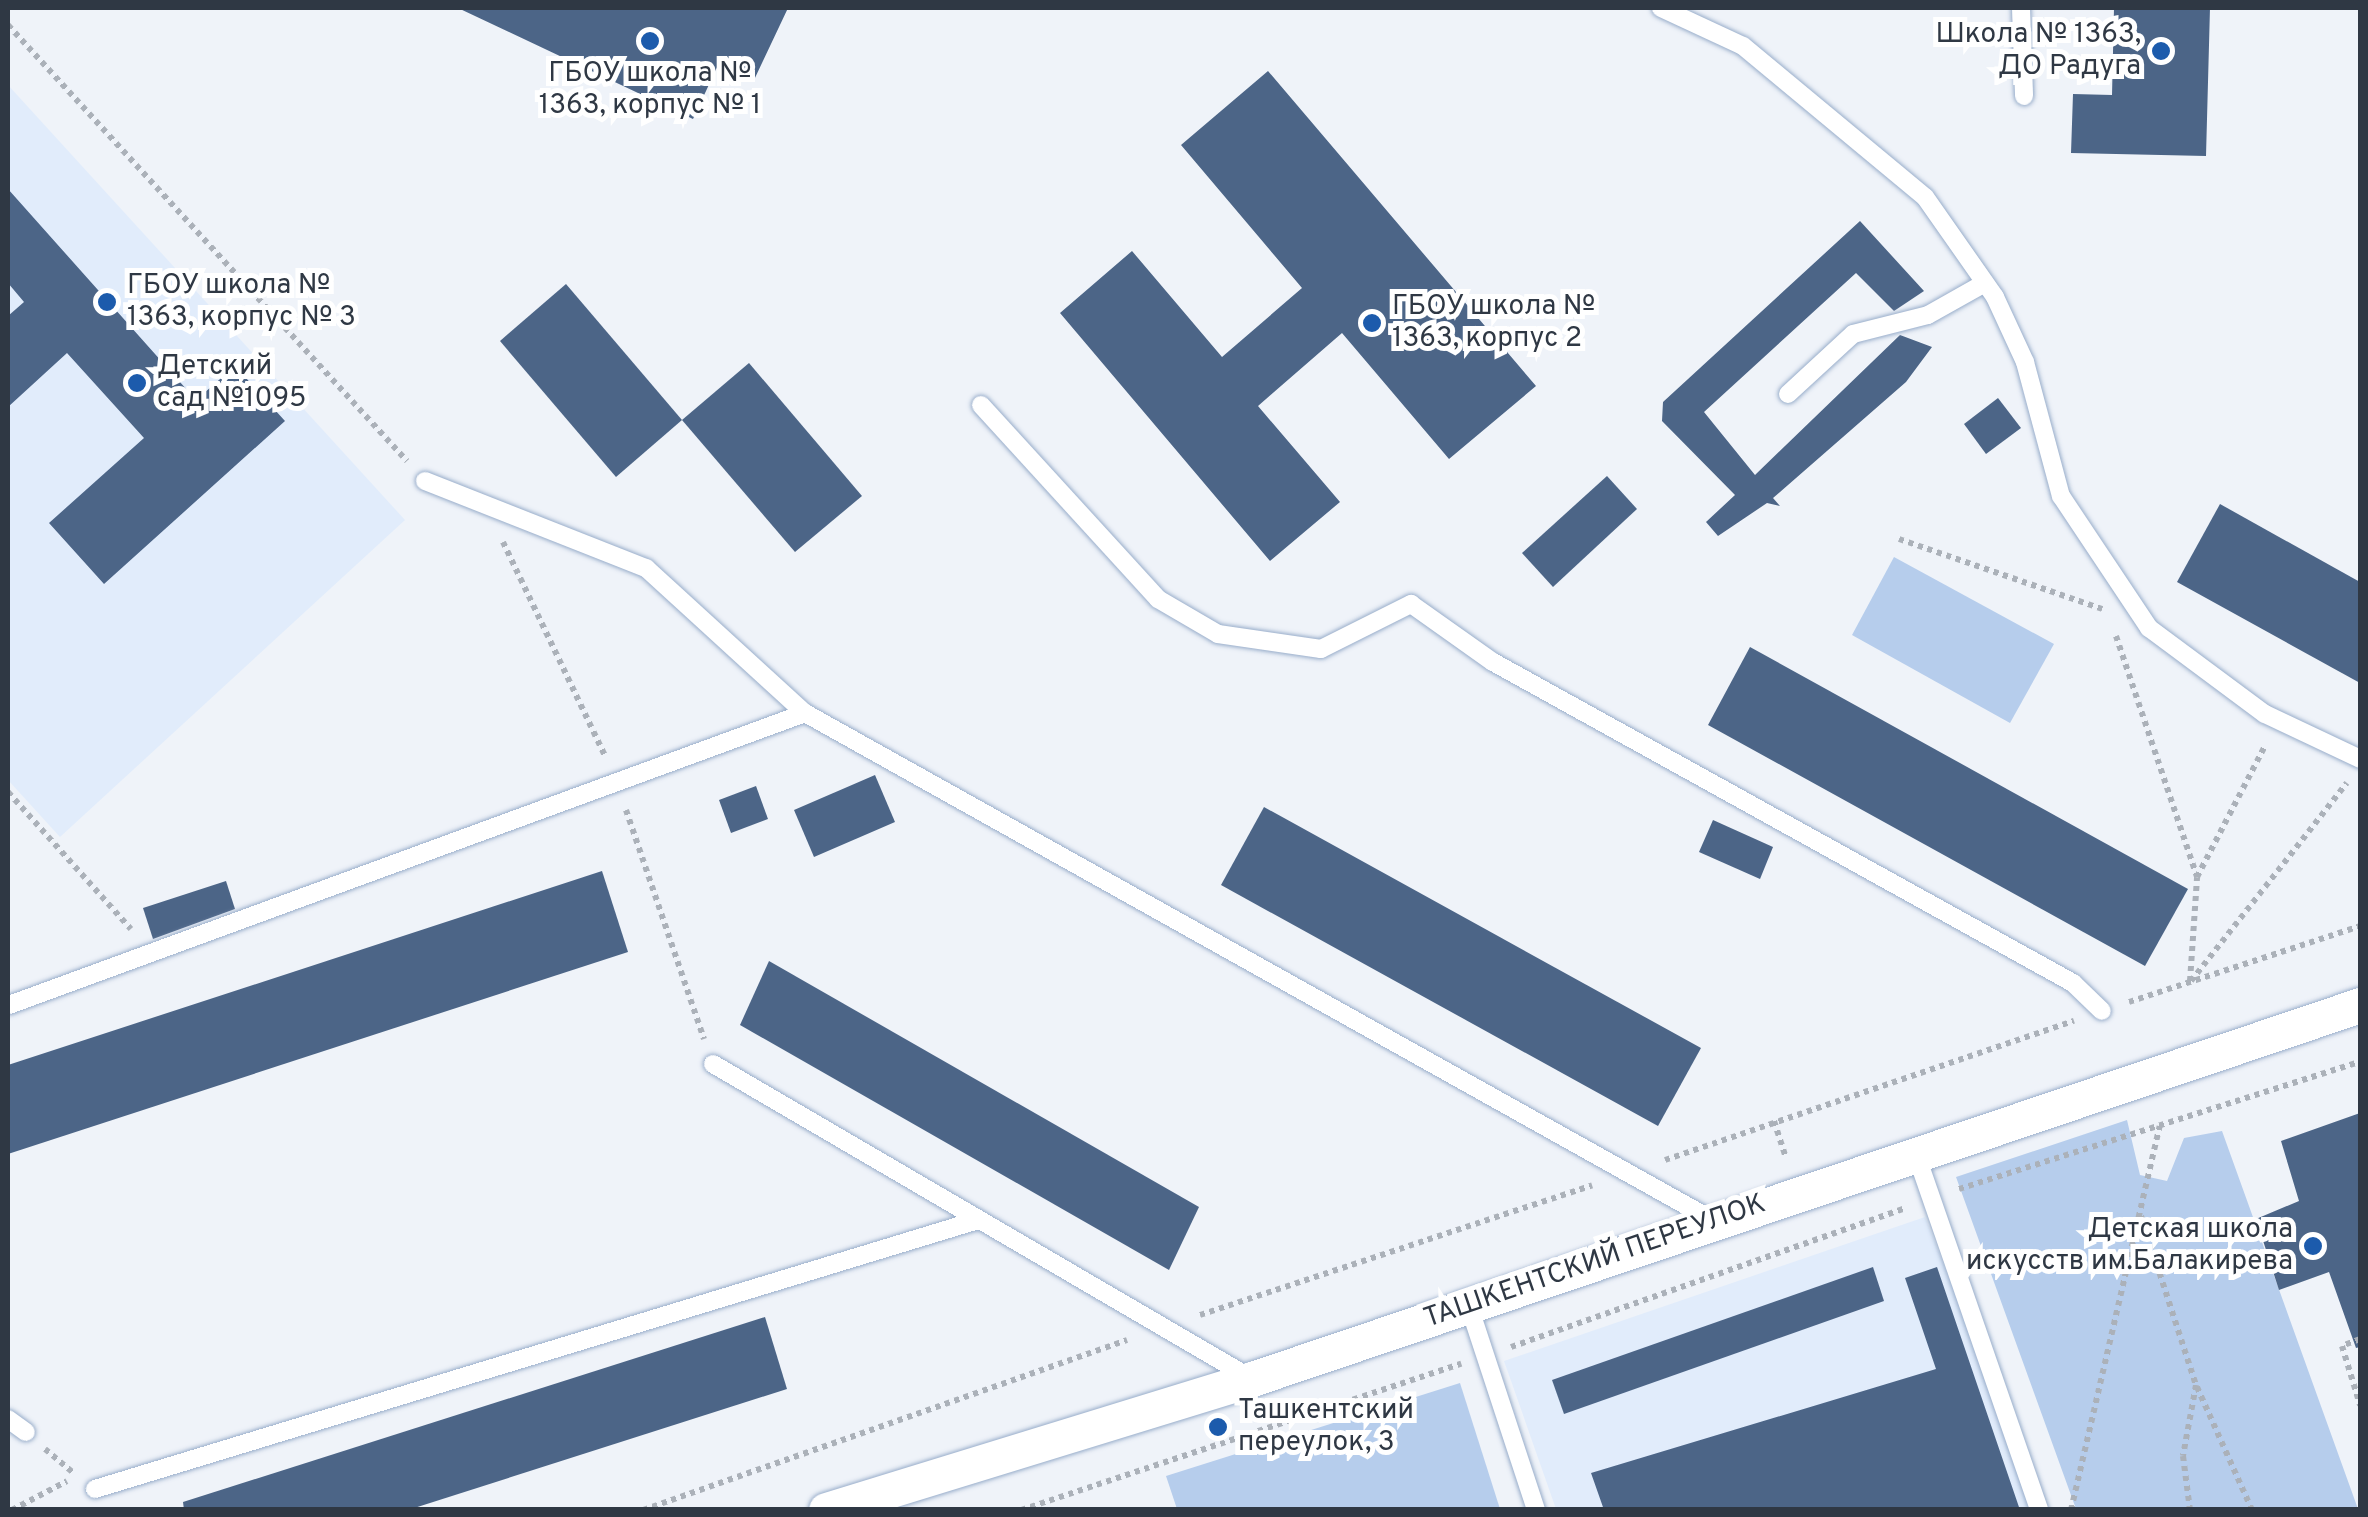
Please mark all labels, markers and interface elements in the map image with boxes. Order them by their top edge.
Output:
place label: Школа № 1363, ДО Радуга [1935,18,2141,84]
marker: ГБОУ школа № 1363, корпус № 1 [639,30,661,52]
marker: Школа № 1363, ДО Радуга [2150,40,2172,62]
place label: ГБОУ школа № 1363, корпус № 1 [539,57,761,123]
place label: ГБОУ школа № 1363, корпус № 3 [127,269,356,335]
place label: ГБОУ школа № 1363, корпус 2 [1392,290,1597,356]
marker: ГБОУ школа № 1363, корпус № 3 [96,291,118,313]
marker: ГБОУ школа № 1363, корпус 2 [1361,312,1383,334]
place label: Детский сад №1095 [157,350,306,416]
marker: Детский сад №1095 [126,372,148,394]
street label: ТАШКЕНТСКИЙ ПЕРЕУЛОК [1420,1188,1770,1336]
place label: Детская школа искусств им.Балакирева [1966,1213,2293,1279]
marker: Детская школа искусств им.Балакирева [2302,1235,2324,1257]
place label: Ташкентский переулок, 3 [1238,1394,1414,1460]
marker: Ташкентский переулок, 3 [1207,1416,1229,1438]

